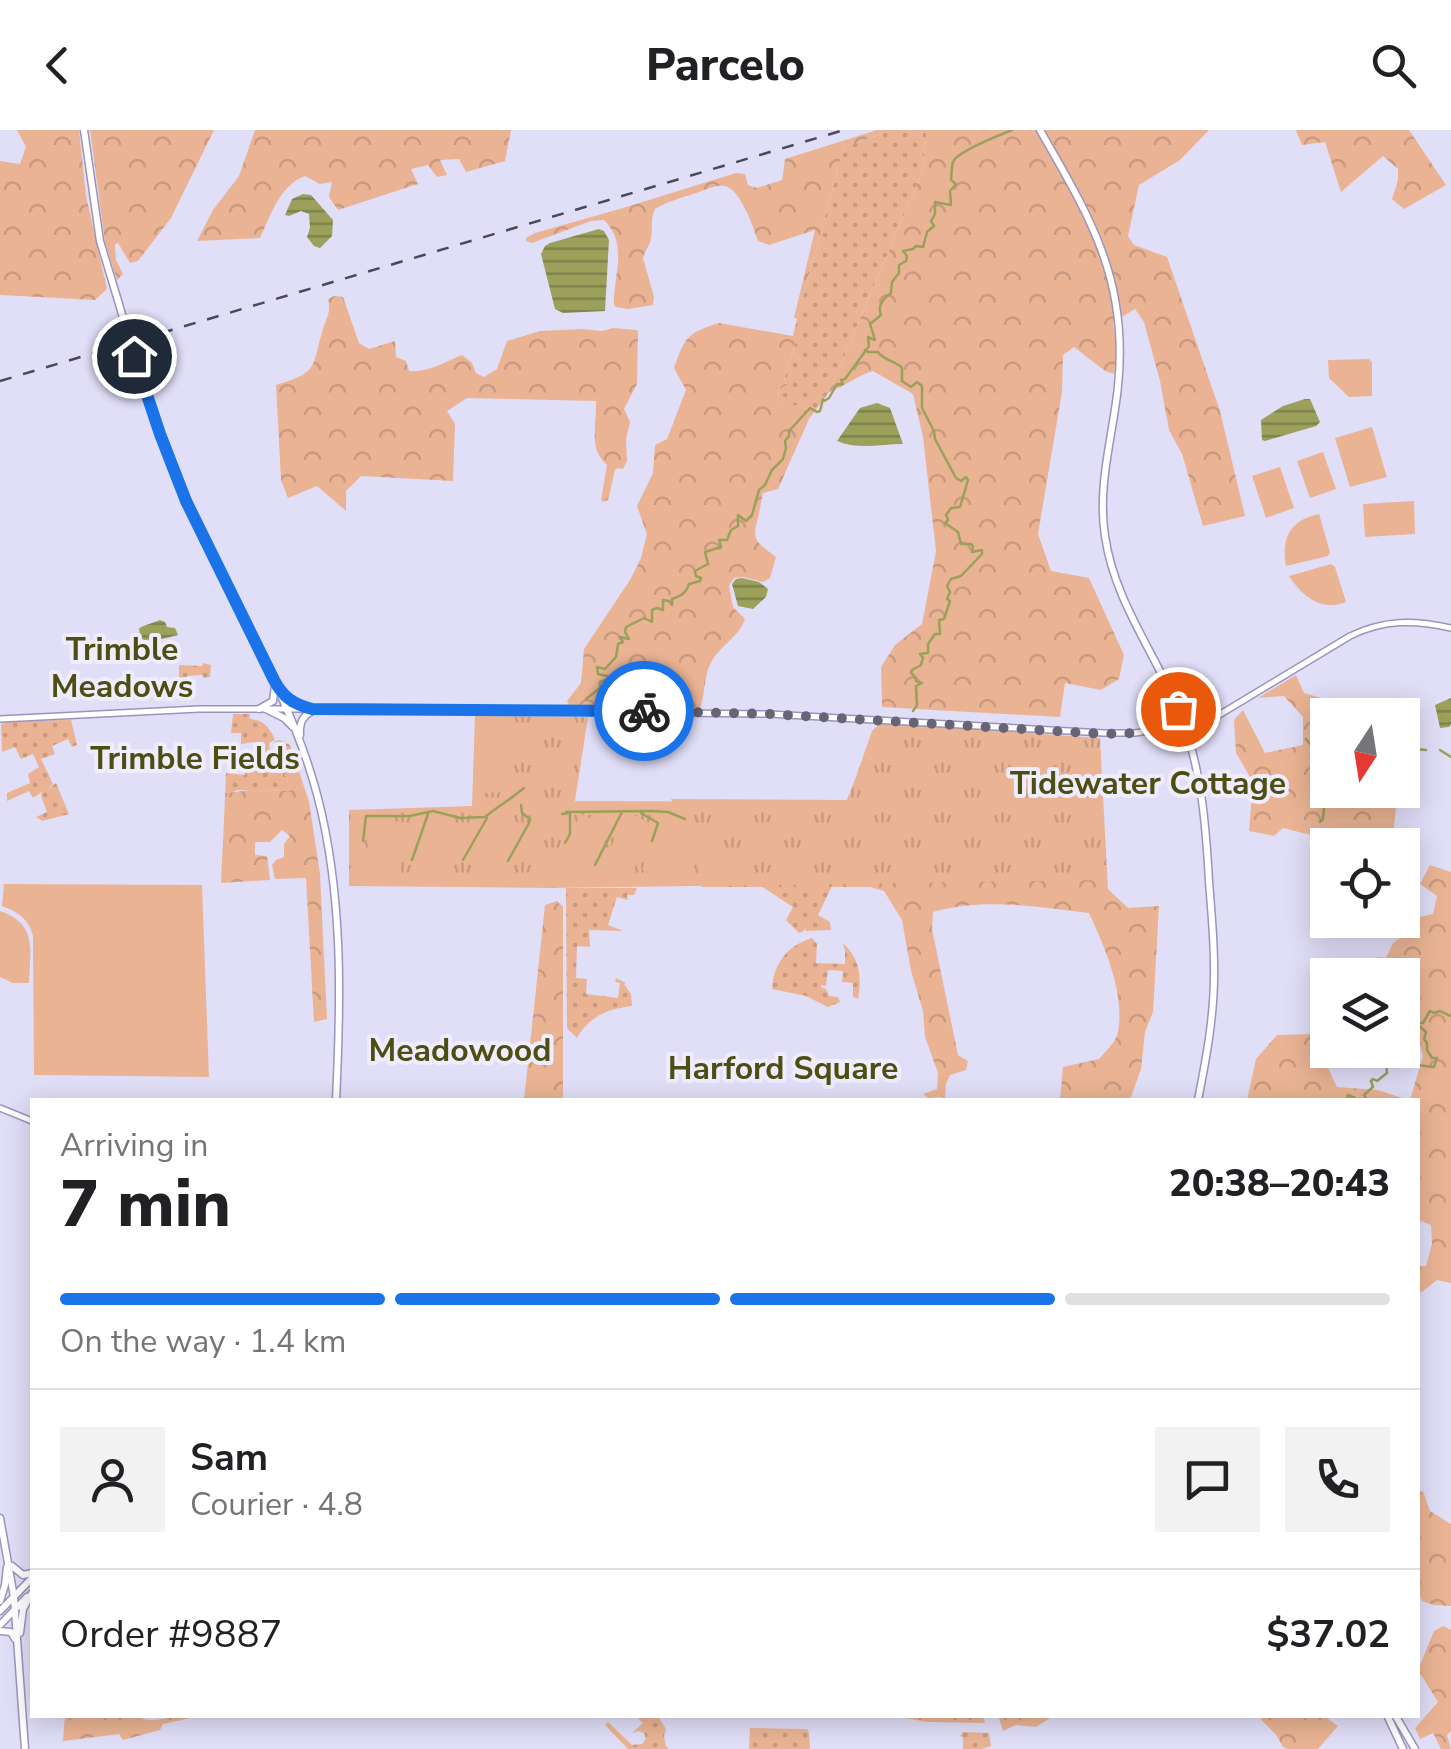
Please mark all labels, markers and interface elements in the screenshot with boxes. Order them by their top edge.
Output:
text: Parcelo [646,35,805,96]
icon: back [30,38,85,93]
icon: search [1366,38,1421,93]
pin [92,314,177,399]
icon: home [107,329,162,384]
district label: Trimble Meadows [51,628,193,708]
courier [594,661,694,761]
pin [1136,667,1221,752]
icon: bag [1151,682,1206,737]
icon: bike [617,684,672,739]
north arrow [1310,698,1420,808]
map controls [1310,698,1420,1068]
district label: Trimble Fields [90,737,300,780]
district label: Tidewater Cottage [1010,762,1286,805]
button: locate [1310,828,1420,938]
button: layers [1310,958,1420,1068]
district label: Meadowood [369,1029,551,1072]
district label: Harford Square [668,1047,898,1090]
text: Arriving in [60,1124,208,1167]
text: 20:38–20:43 [1169,1158,1390,1209]
text: 7 min [60,1160,231,1249]
text: On the way · 1.4 km [60,1320,346,1363]
button: person [60,1427,165,1532]
button: chat [1155,1427,1260,1532]
button: phone [1285,1427,1390,1532]
text: Sam [190,1432,268,1483]
text: Courier · 4.8 [190,1483,363,1526]
text: Order #9887 [60,1609,282,1660]
text: $37.02 [1267,1609,1390,1660]

